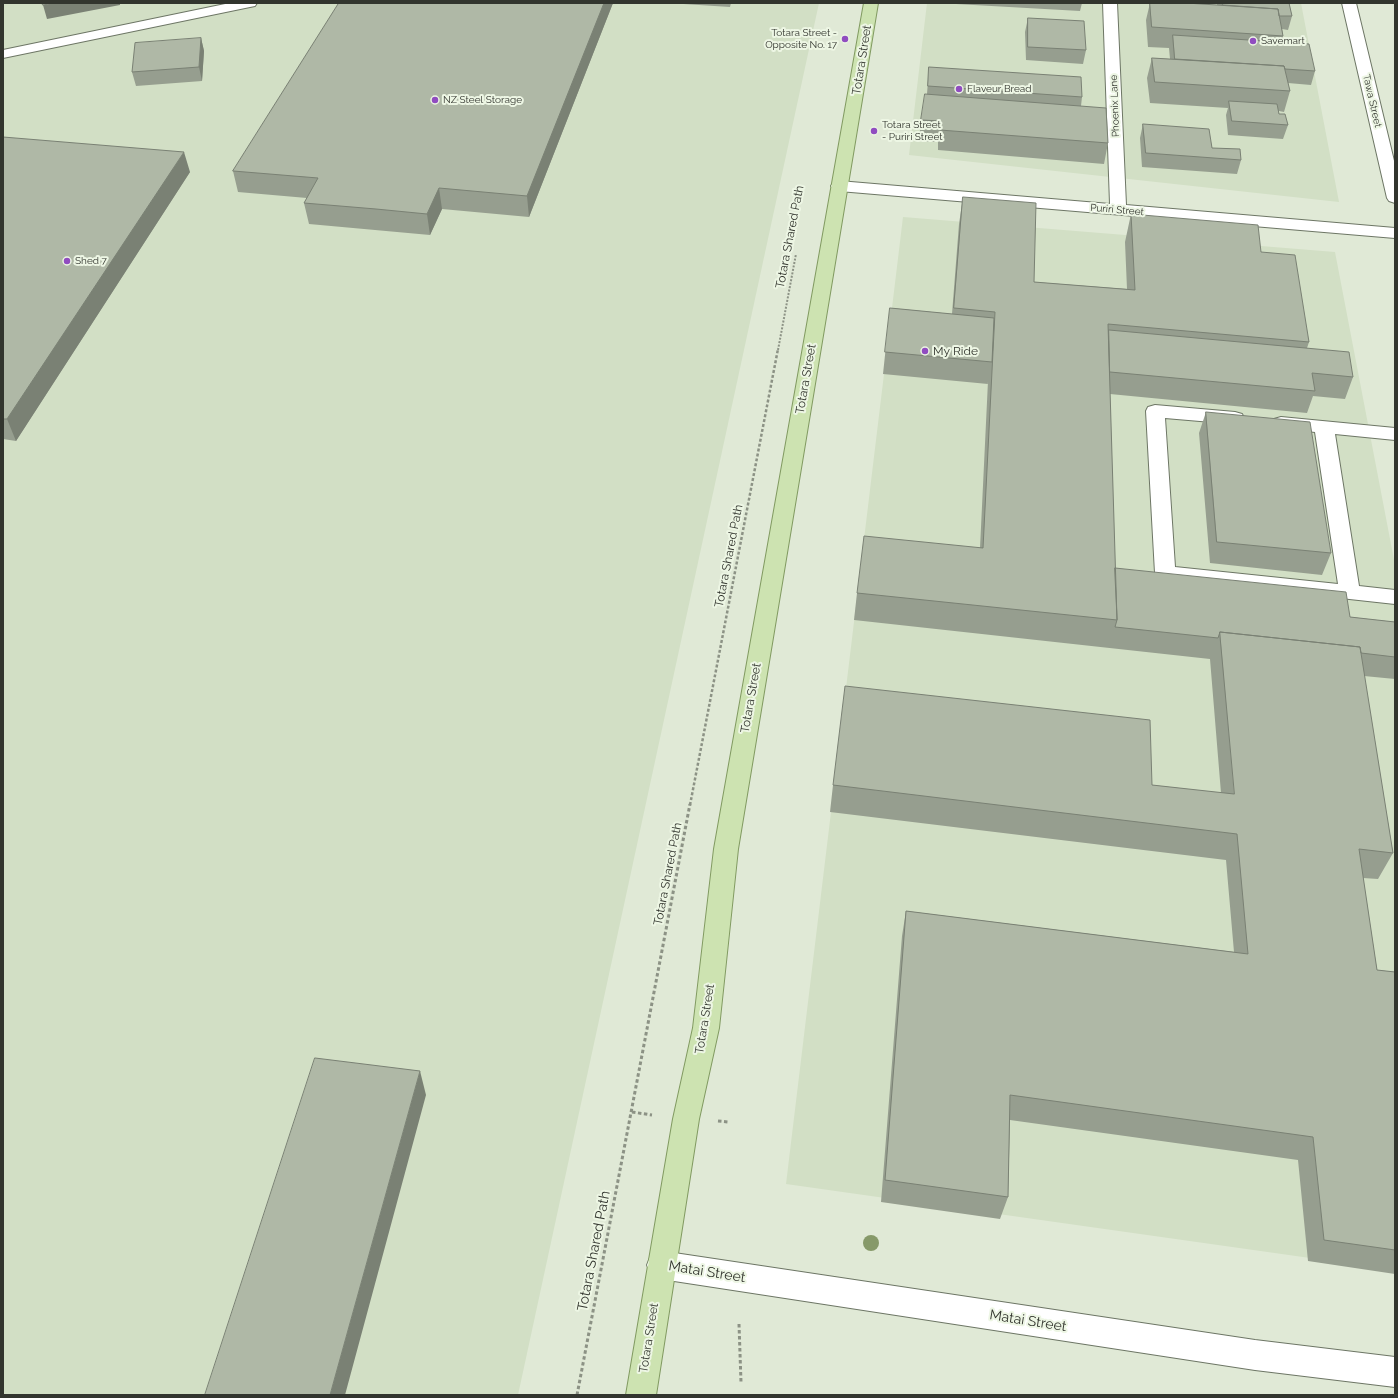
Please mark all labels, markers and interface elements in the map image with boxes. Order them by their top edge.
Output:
street label: Totara Street [849,24,875,96]
place label: Totara Street - Opposite No. 17 [765,27,837,50]
marker: Totara Street - Opposite No. 17 [840,34,850,44]
place label: Savemart [1261,35,1305,47]
marker: Savemart [1248,36,1258,46]
street label: Tawa Street [1360,73,1384,129]
street label: Phoenix Lane [1108,75,1122,137]
place label: Flaveur Bread [967,83,1031,95]
marker: Flaveur Bread [954,84,964,94]
place label: NZ Steel Storage [443,94,522,106]
marker: NZ Steel Storage [430,95,440,105]
place label: Totara Street - Puriri Street [882,119,943,142]
marker: Totara Street - Puriri Street [869,126,879,136]
street label: Totara Shared Path [773,184,807,290]
street label: Puriri Street [1090,202,1144,218]
place label: Shed 7 [75,255,107,267]
marker: Shed 7 [62,256,72,266]
street label: Totara Street [793,343,819,415]
place label: My Ride [933,344,978,358]
marker: My Ride [920,346,930,356]
street label: Totara Shared Path [712,503,746,609]
street label: Totara Street [738,662,764,734]
street label: Totara Shared Path [651,821,685,927]
street label: Totara Street [692,983,718,1055]
street label: Totara Shared Path [574,1189,614,1313]
street label: Matai Street [667,1258,747,1286]
street label: Totara Street [636,1302,662,1374]
street label: Matai Street [988,1307,1068,1335]

